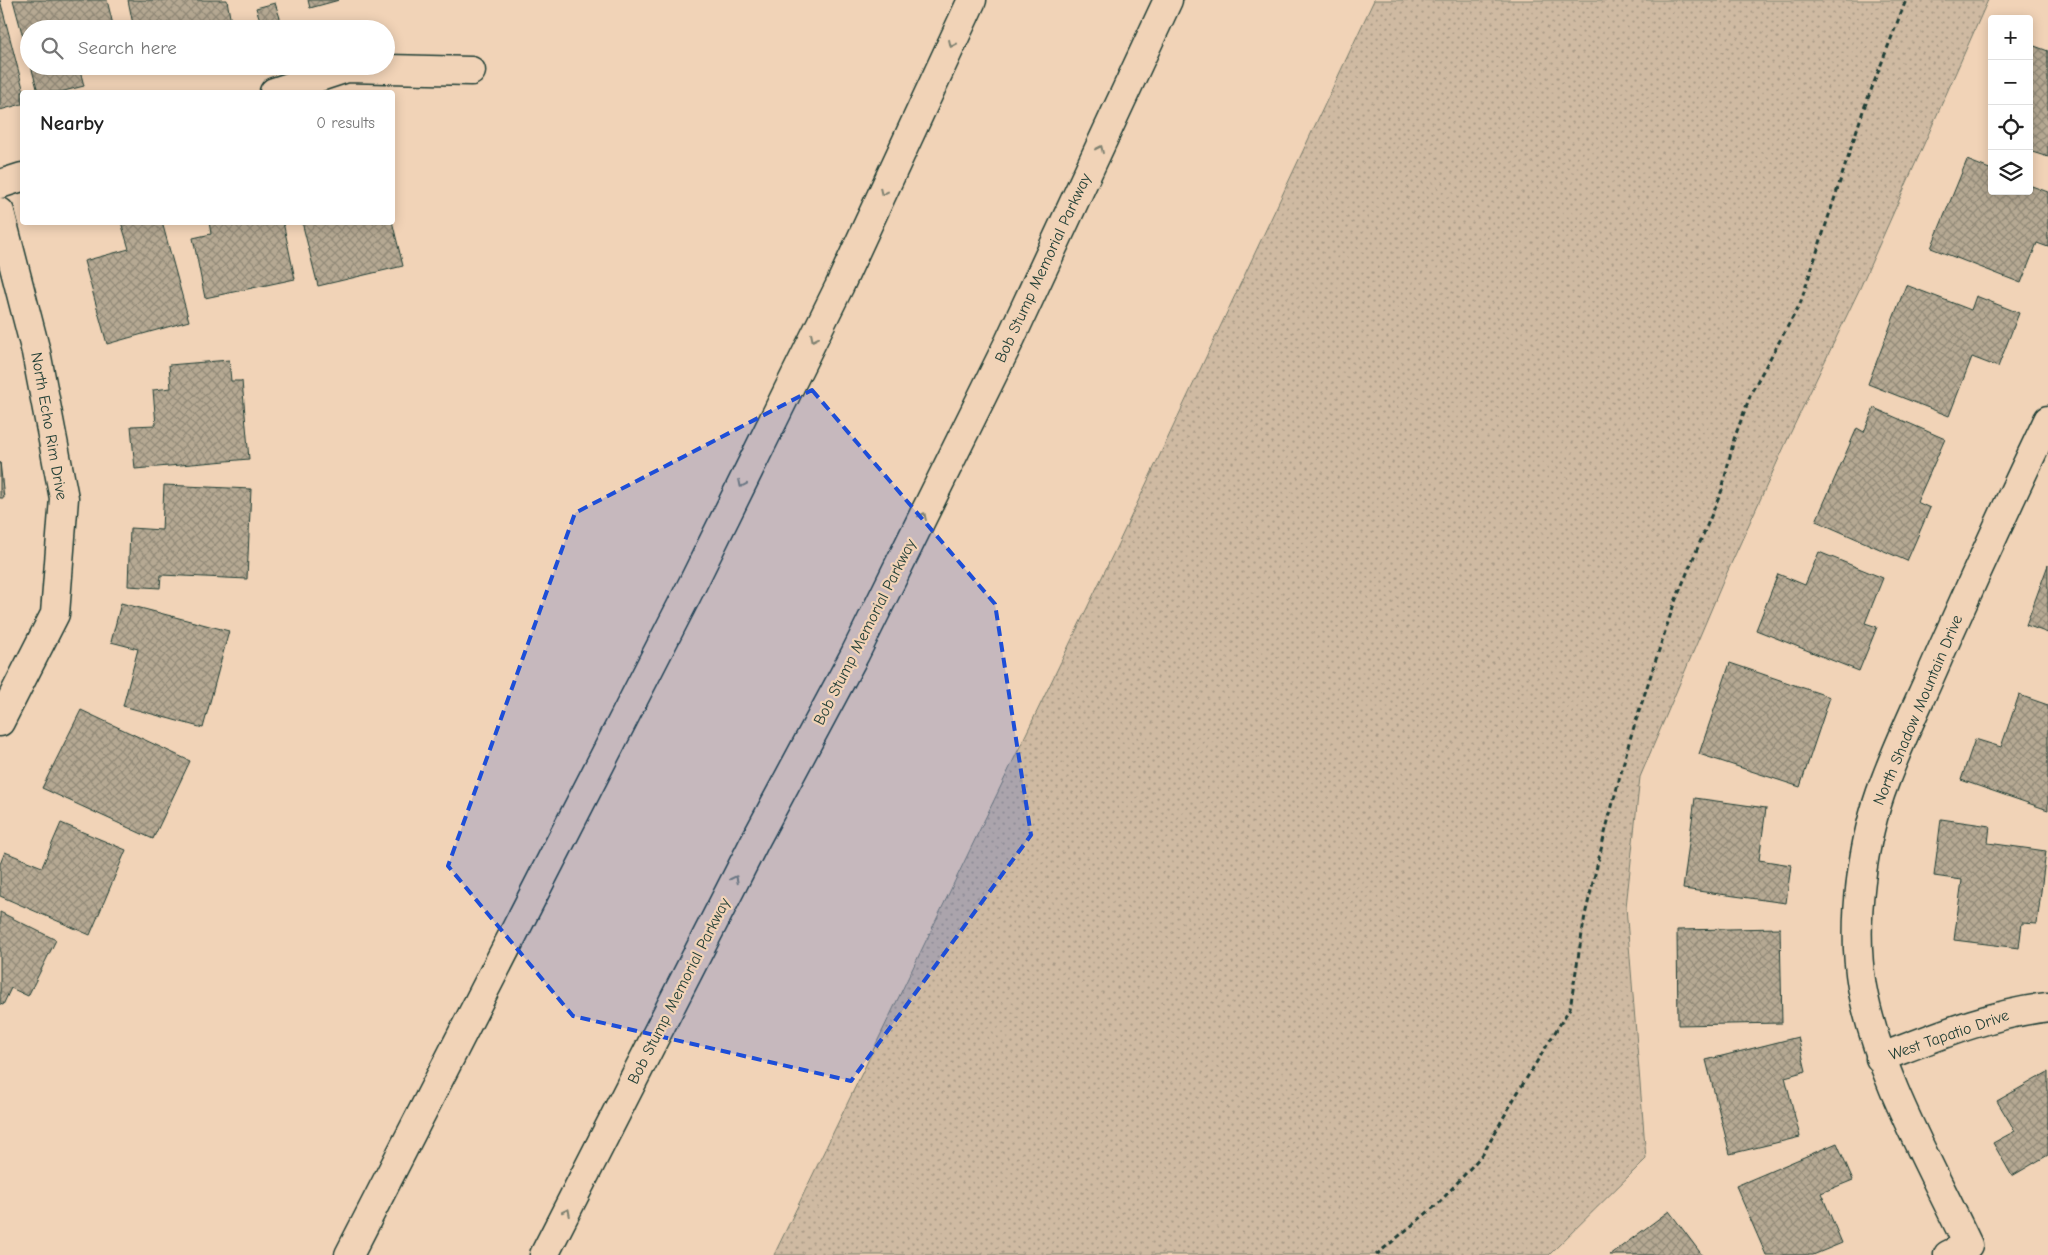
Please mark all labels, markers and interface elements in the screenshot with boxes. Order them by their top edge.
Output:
map controls [1988,15,2033,195]
button: + [1988,15,2033,60]
search box [20,20,395,75]
icon: search [38,34,66,62]
text: Search here [78,37,177,59]
one-way arrow [948,39,958,48]
button: − [1988,60,2033,105]
button: locate [1988,105,2033,150]
text: Nearby [40,111,104,135]
text: 0 results [316,114,375,132]
one-way arrow [1094,145,1104,154]
button: layers [1988,150,2033,195]
street label: Bob Stump Memorial Parkway [991,170,1095,365]
one-way arrow [879,187,890,196]
one-way arrow [810,333,820,342]
street label: North Echo Rim Drive [27,351,71,501]
one-way arrow [737,479,748,488]
one-way arrow [917,512,927,521]
street label: Bob Stump Memorial Parkway [810,535,920,728]
street label: North Shadow Mountain Drive [1870,612,1966,808]
one-way arrow [729,876,739,885]
street label: Bob Stump Memorial Parkway [624,894,734,1087]
street label: West Tapatio Drive [1887,1006,2011,1064]
one-way arrow [561,1208,571,1217]

